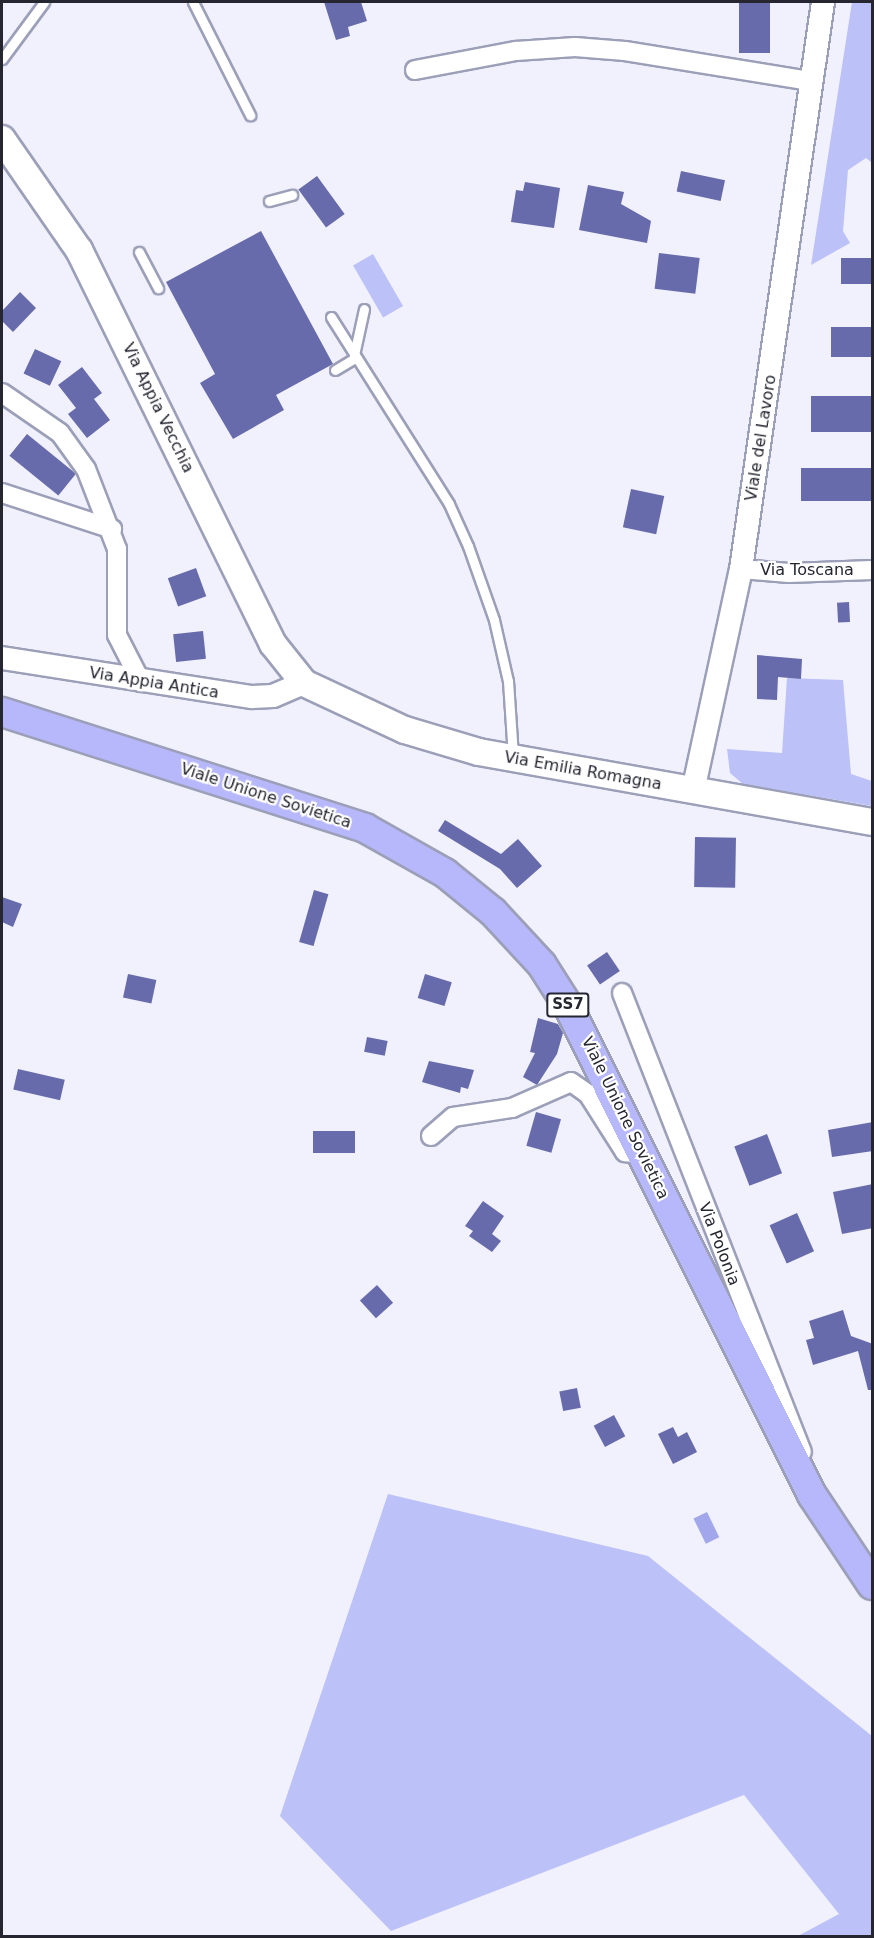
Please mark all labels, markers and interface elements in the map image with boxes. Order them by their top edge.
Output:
street label: Via Appia Vecchia [118,340,198,476]
street label: Viale del Lavoro [742,373,780,503]
street label: Via Toscana [760,560,854,580]
street label: Via Appia Antica [88,663,220,703]
street label: Via Emilia Romagna [503,748,663,794]
street label: Viale Unione Sovietica [178,759,354,833]
road number: SS7 [546,993,590,1017]
street label: Viale Unione Sovietica [577,1034,673,1202]
street label: Via Polonia [694,1200,744,1288]

